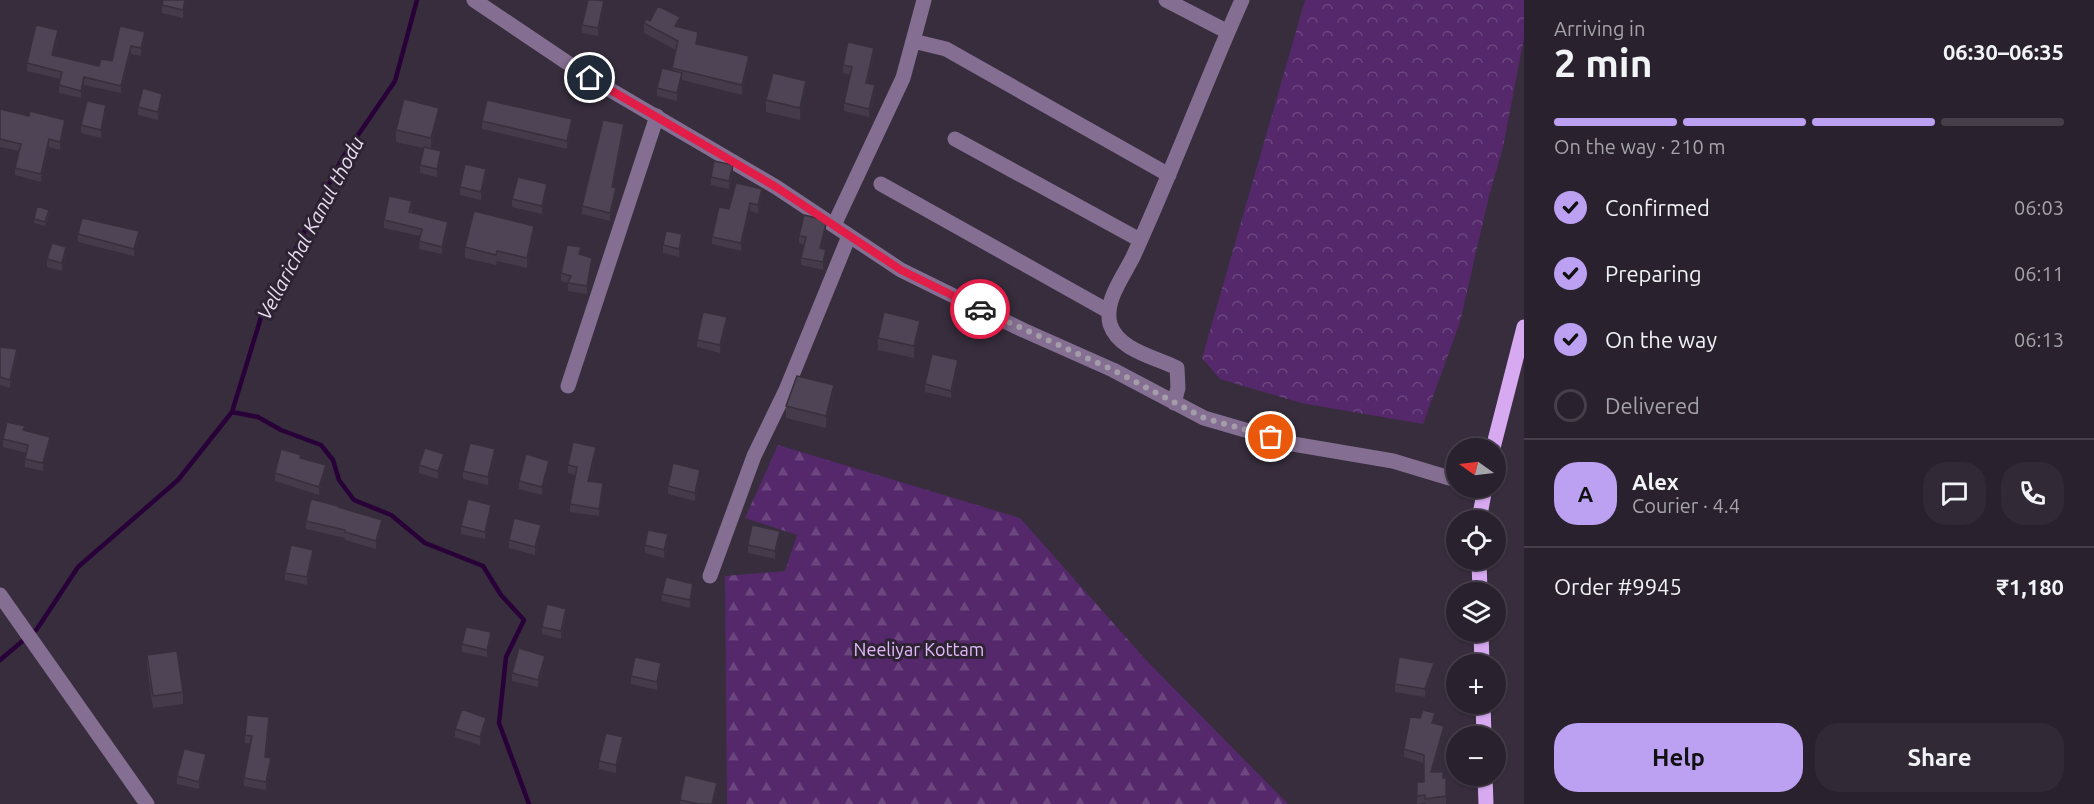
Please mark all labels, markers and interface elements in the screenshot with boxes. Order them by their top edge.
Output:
text: Arriving in [1554,17,1645,40]
text: 06:30–06:35 [1943,39,2064,64]
text: 2 min [1554,41,1653,84]
pin [564,52,615,103]
icon: home [573,61,606,94]
water label: Vellarichal Kanul thodu [252,132,368,323]
text: On the way · 210 m [1554,135,1726,158]
icon: check [1554,191,1587,224]
text: Confirmed [1605,195,1710,220]
text: 06:03 [2014,196,2064,219]
icon: check [1554,257,1587,290]
text: Preparing [1605,261,1702,286]
text: 06:11 [2014,262,2064,285]
courier [950,279,1010,339]
icon: car [964,293,997,326]
icon: check [1554,323,1587,356]
text: On the way [1605,327,1717,352]
text: 06:13 [2014,328,2064,351]
text: Delivered [1605,393,1700,418]
pin [1245,411,1296,462]
icon: bag [1254,420,1287,453]
north arrow [1446,438,1506,498]
map controls [1446,438,1506,786]
button: chat [1923,462,1986,525]
button: phone [2001,462,2064,525]
text: Alex [1632,469,1679,494]
text: A [1578,481,1593,506]
text: Courier · 4.4 [1632,494,1740,517]
button: locate [1446,510,1506,570]
text: Order #9945 [1554,574,1682,599]
text: ₹1,180 [1997,574,2064,599]
button: layers [1446,582,1506,642]
park label: Neeliyar Kottam [854,639,984,659]
button: + [1446,654,1506,714]
button: Help [1554,723,1803,792]
button: Share [1815,723,2064,792]
button: − [1446,726,1506,786]

